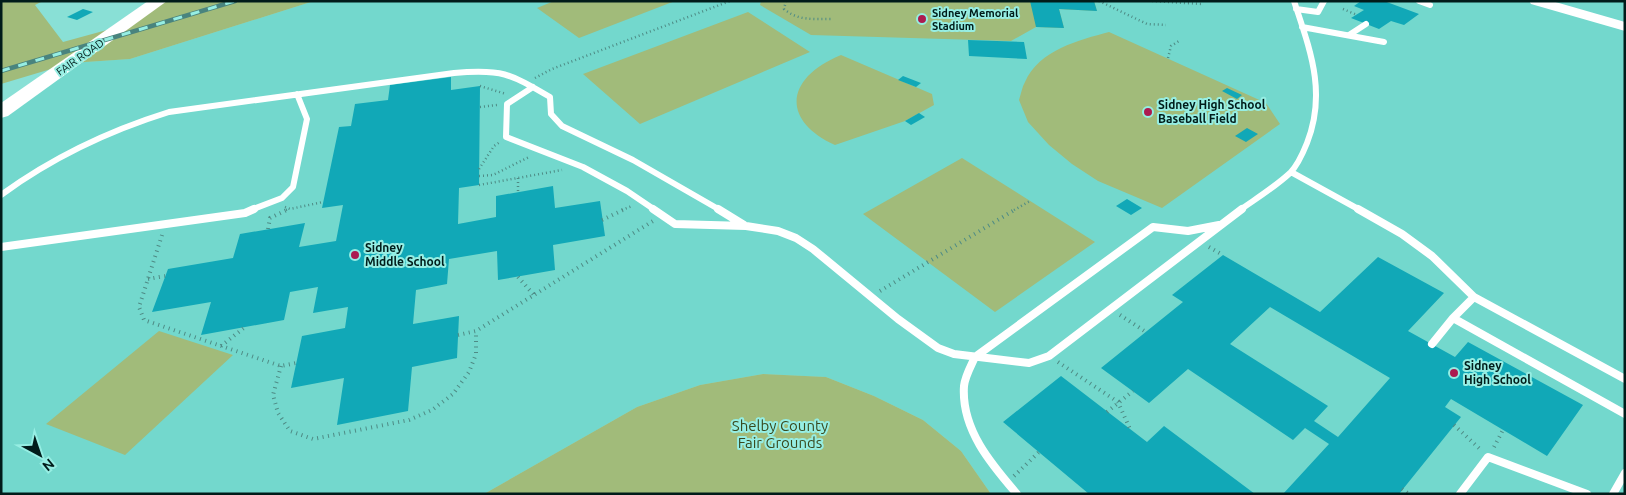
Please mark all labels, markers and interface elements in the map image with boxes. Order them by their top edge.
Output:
place label: Sidney Memorial Stadium [932,7,1019,32]
marker: Sidney Memorial Stadium [916,13,928,25]
street label: FAIR ROAD [54,36,106,78]
place label: Sidney High School Baseball Field [1158,98,1266,125]
marker: Sidney High School Baseball Field [1142,106,1154,118]
place label: Sidney Middle School [365,241,445,268]
marker: Sidney Middle School [349,249,361,261]
place label: Sidney High School [1464,359,1531,386]
marker: Sidney High School [1448,367,1460,379]
park label: Shelby County Fair Grounds [732,417,828,451]
north arrow [15,430,65,480]
text: N [39,455,58,474]

